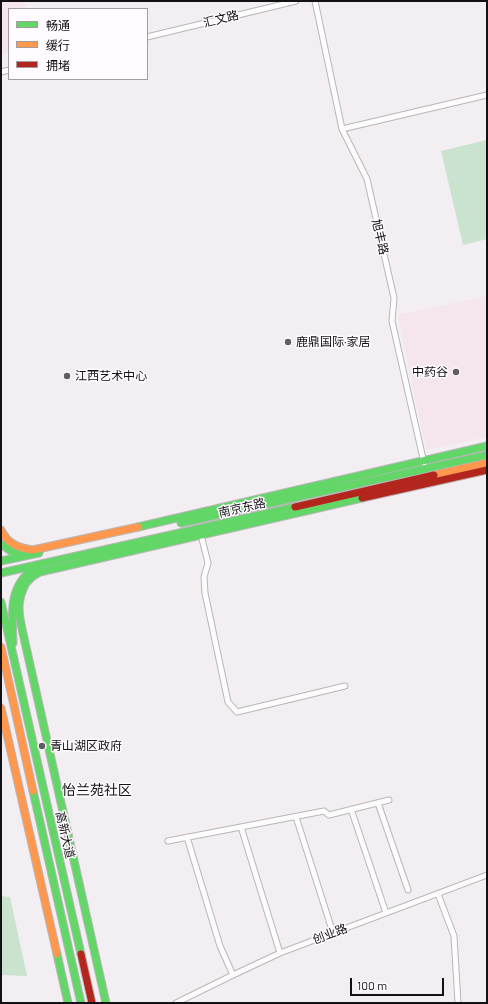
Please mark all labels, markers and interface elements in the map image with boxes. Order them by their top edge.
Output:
legend [8,8,148,80]
street label: 汇文路 [202,8,240,30]
text: 畅通 [46,18,70,32]
text: 缓行 [46,38,70,52]
text: 拥堵 [46,58,70,72]
street label: 旭丰路 [369,218,391,256]
place label: 鹿鼎国际·家居 [296,335,371,349]
marker: 鹿鼎国际·家居 [283,337,293,347]
place label: 中药谷 [412,365,448,379]
marker: 中药谷 [451,367,461,377]
place label: 江西艺术中心 [75,369,147,383]
marker: 江西艺术中心 [62,371,72,381]
street label: 南京东路 [217,496,267,520]
place label: 青山湖区政府 [50,739,122,753]
marker: 青山湖区政府 [37,741,47,751]
district label: 怡兰苑社区 [62,782,132,798]
street label: 高新大道 [53,810,77,860]
street label: 创业路 [311,921,349,947]
scale bar [352,970,446,996]
text: 100 m [357,978,387,992]

